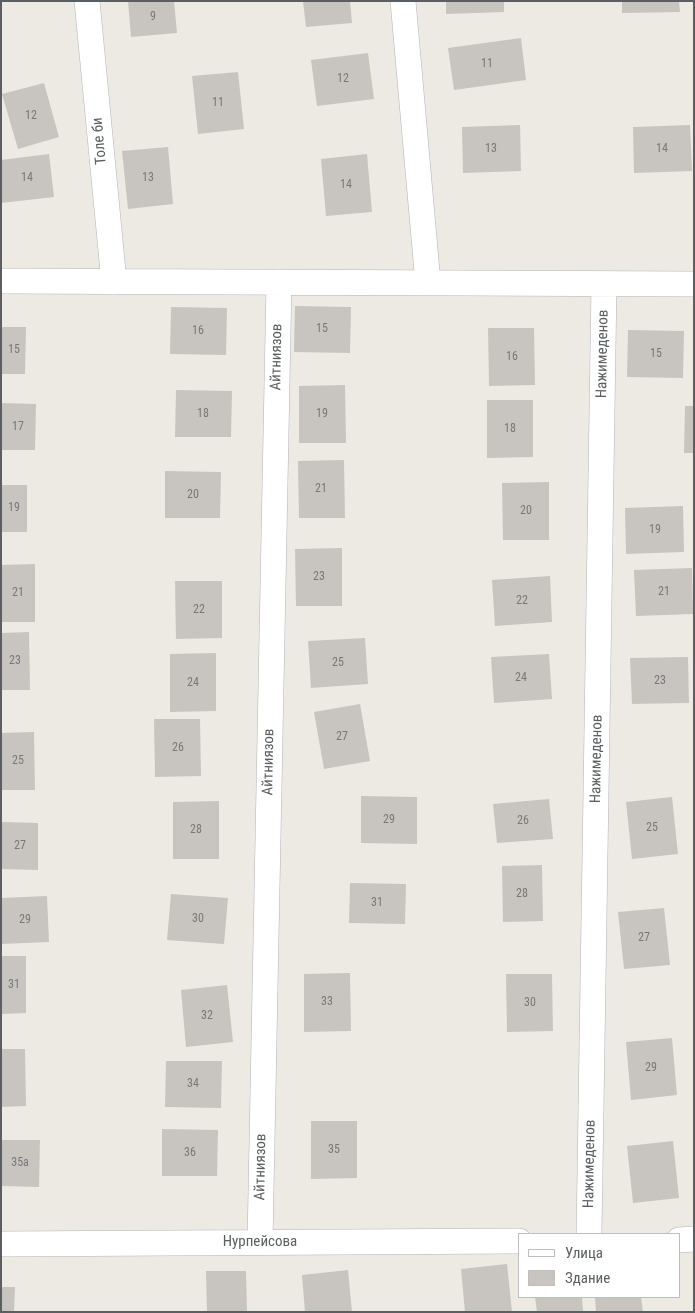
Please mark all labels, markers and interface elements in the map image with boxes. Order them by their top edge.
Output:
house number: 9 [150,10,156,24]
house number: 11 [481,57,493,71]
house number: 12 [337,72,349,86]
house number: 11 [212,96,224,110]
house number: 12 [25,109,37,123]
street label: Толе би [89,117,111,165]
house number: 13 [485,142,497,156]
house number: 14 [656,142,668,156]
house number: 14 [21,171,33,185]
house number: 13 [142,171,154,185]
house number: 14 [340,178,352,192]
street label: Нажимеденов [593,310,613,398]
house number: 15 [316,322,328,336]
street label: Айтниязов [267,323,287,391]
house number: 16 [192,324,204,338]
house number: 15 [8,343,20,357]
house number: 15 [650,347,662,361]
house number: 16 [506,350,518,364]
house number: 18 [197,407,209,421]
house number: 19 [316,407,328,421]
house number: 17 [12,420,24,434]
house number: 18 [504,422,516,436]
house number: 21 [315,482,327,496]
house number: 20 [187,488,199,502]
house number: 19 [8,501,20,515]
house number: 20 [520,504,532,518]
house number: 19 [649,523,661,537]
house number: 23 [313,570,325,584]
house number: 21 [658,585,670,599]
house number: 21 [12,586,24,600]
house number: 22 [516,594,528,608]
house number: 22 [193,603,205,617]
house number: 23 [9,654,21,668]
house number: 25 [332,656,344,670]
house number: 24 [515,671,527,685]
house number: 23 [654,674,666,688]
house number: 24 [187,676,199,690]
street label: Нажимеденов [587,715,607,803]
street label: Айтниязов [259,728,279,796]
house number: 27 [336,730,348,744]
house number: 26 [172,741,184,755]
house number: 25 [12,754,24,768]
house number: 29 [383,813,395,827]
house number: 26 [517,814,529,828]
house number: 25 [646,821,658,835]
house number: 28 [190,823,202,837]
house number: 27 [14,839,26,853]
house number: 28 [516,887,528,901]
house number: 31 [371,896,383,910]
house number: 30 [192,912,204,926]
house number: 29 [19,913,31,927]
house number: 27 [638,931,650,945]
house number: 31 [8,978,20,992]
house number: 33 [321,995,333,1009]
house number: 30 [524,996,536,1010]
house number: 32 [201,1009,213,1023]
house number: 29 [645,1061,657,1075]
house number: 34 [187,1077,199,1091]
street label: Нажимеденов [580,1120,600,1208]
street label: Айтниязов [251,1133,271,1201]
house number: 35 [328,1143,340,1157]
house number: 36 [184,1146,196,1160]
house number: 35а [11,1156,29,1170]
street label: Нурпейсова [223,1233,297,1251]
legend [518,1233,680,1298]
text: Улица [565,1244,603,1262]
text: Здание [565,1269,610,1287]

